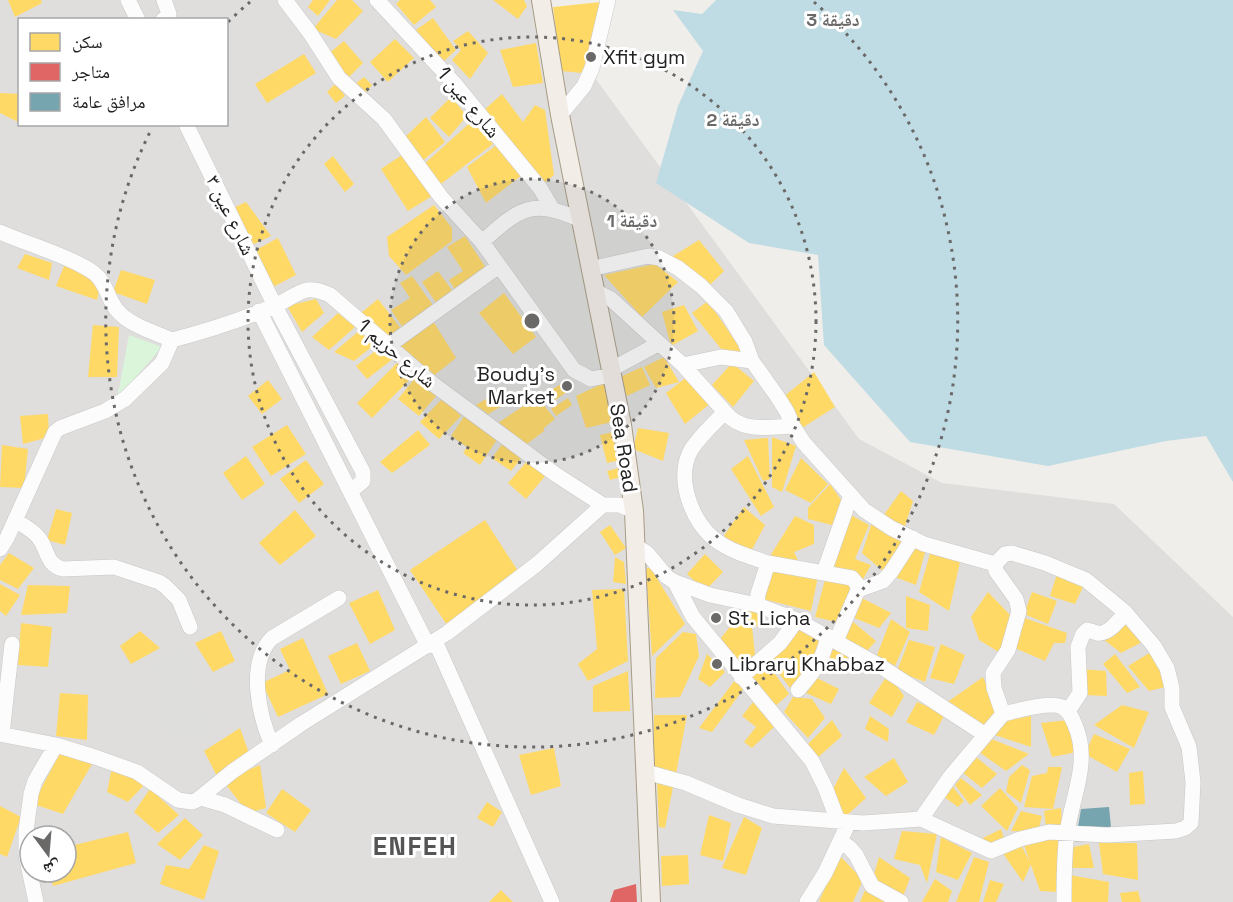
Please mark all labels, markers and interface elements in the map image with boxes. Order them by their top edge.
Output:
text: 3 دقيقة [806,8,860,31]
legend [18,18,228,126]
text: سكن [72,30,103,53]
place label: Xfit gym [603,44,685,70]
marker: Xfit gym [584,50,598,64]
text: متاجر [71,60,110,83]
street label: شارع عين 1 [432,61,506,143]
text: مرافق عامة [72,90,146,113]
text: 2 دقيقة [706,108,760,131]
street label: شارع عين ٣ [200,171,262,259]
text: 1 دقيقة [607,209,657,232]
centre of rings [522,311,542,331]
street label: شارع حريم 1 [352,313,442,394]
place label: Boudy's Market [477,361,555,410]
marker: Boudy's Market [560,379,574,393]
street label: Sea Road [604,402,644,494]
place label: St. Licha [728,605,811,631]
marker: St. Licha [709,611,723,625]
place label: Library Khabbaz [729,651,885,677]
marker: Library Khabbaz [710,657,724,671]
north arrow [18,824,78,884]
district label: ENFEH [373,829,457,863]
text: ش [41,856,63,880]

